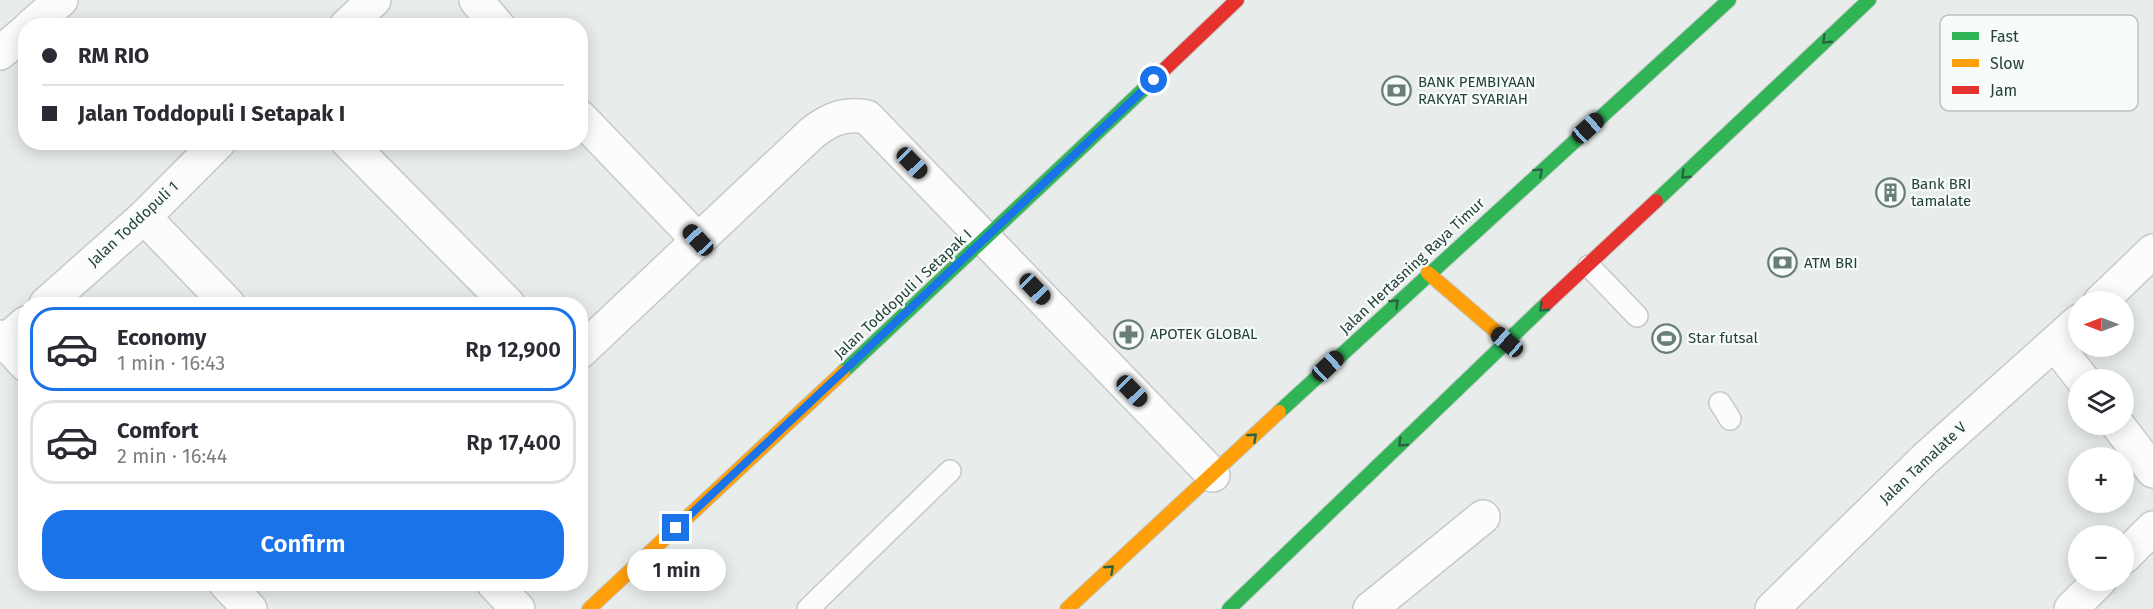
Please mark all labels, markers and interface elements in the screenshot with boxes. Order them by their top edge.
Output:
legend [1940,15,2138,111]
text: Fast [1990,27,2019,46]
one-way arrow [1823,33,1834,44]
text: RM RIO [78,42,149,69]
text: Slow [1990,54,2025,73]
route start [1140,66,1167,93]
place label: BANK PEMBIYAAN RAKYAT SYARIAH [1418,73,1536,108]
bank icon: BANK PEMBIYAAN RAKYAT SYARIAH [1381,75,1413,107]
text: Jam [1990,81,2017,100]
text: Jalan Toddopuli I Setapak I [78,100,345,127]
car [1569,109,1607,147]
car [893,144,931,182]
one-way arrow [1532,168,1543,179]
one-way arrow [1681,168,1692,179]
place label: Bank BRI tamalate [1911,175,1971,210]
building icon: Bank BRI tamalate [1874,177,1906,209]
street label: Jalan Toddopuli 1 [84,178,182,270]
street label: Jalan Hertasning Raya Timur [1336,194,1488,338]
car [679,221,717,259]
street label: Jalan Toddopuli I Setapak I [830,225,976,363]
bank icon: ATM BRI [1767,247,1799,279]
place label: ATM BRI [1804,254,1858,272]
car [1016,270,1054,308]
north arrow [2068,291,2134,357]
map controls [2068,291,2134,591]
one-way arrow [1388,299,1399,310]
one-way arrow [1539,301,1550,312]
pharmacy icon: APOTEK GLOBAL [1113,318,1145,350]
icon: car [45,322,99,376]
sports icon: Star futsal [1651,322,1683,354]
car [1488,323,1526,361]
text: Economy [117,324,206,351]
place label: APOTEK GLOBAL [1150,325,1258,343]
place label: Star futsal [1688,329,1758,347]
text: Rp 12,900 [465,336,561,363]
car [1309,347,1347,385]
text: 1 min · 16:43 [117,351,225,375]
button: layers [2068,369,2134,435]
car [1113,372,1151,410]
icon: car [45,415,99,469]
text: Comfort [117,417,198,444]
street label: Jalan Tamalate V [1876,418,1971,508]
text: Rp 17,400 [466,429,561,456]
one-way arrow [1246,433,1257,444]
one-way arrow [1398,436,1408,447]
text: 2 min · 16:44 [117,444,227,468]
button: + [2068,447,2134,513]
button: Confirm [42,510,564,579]
route end [662,514,689,541]
button: − [2068,525,2134,591]
callout: 1 min [626,549,726,591]
text: 1 min [652,558,701,582]
one-way arrow [1103,565,1114,576]

